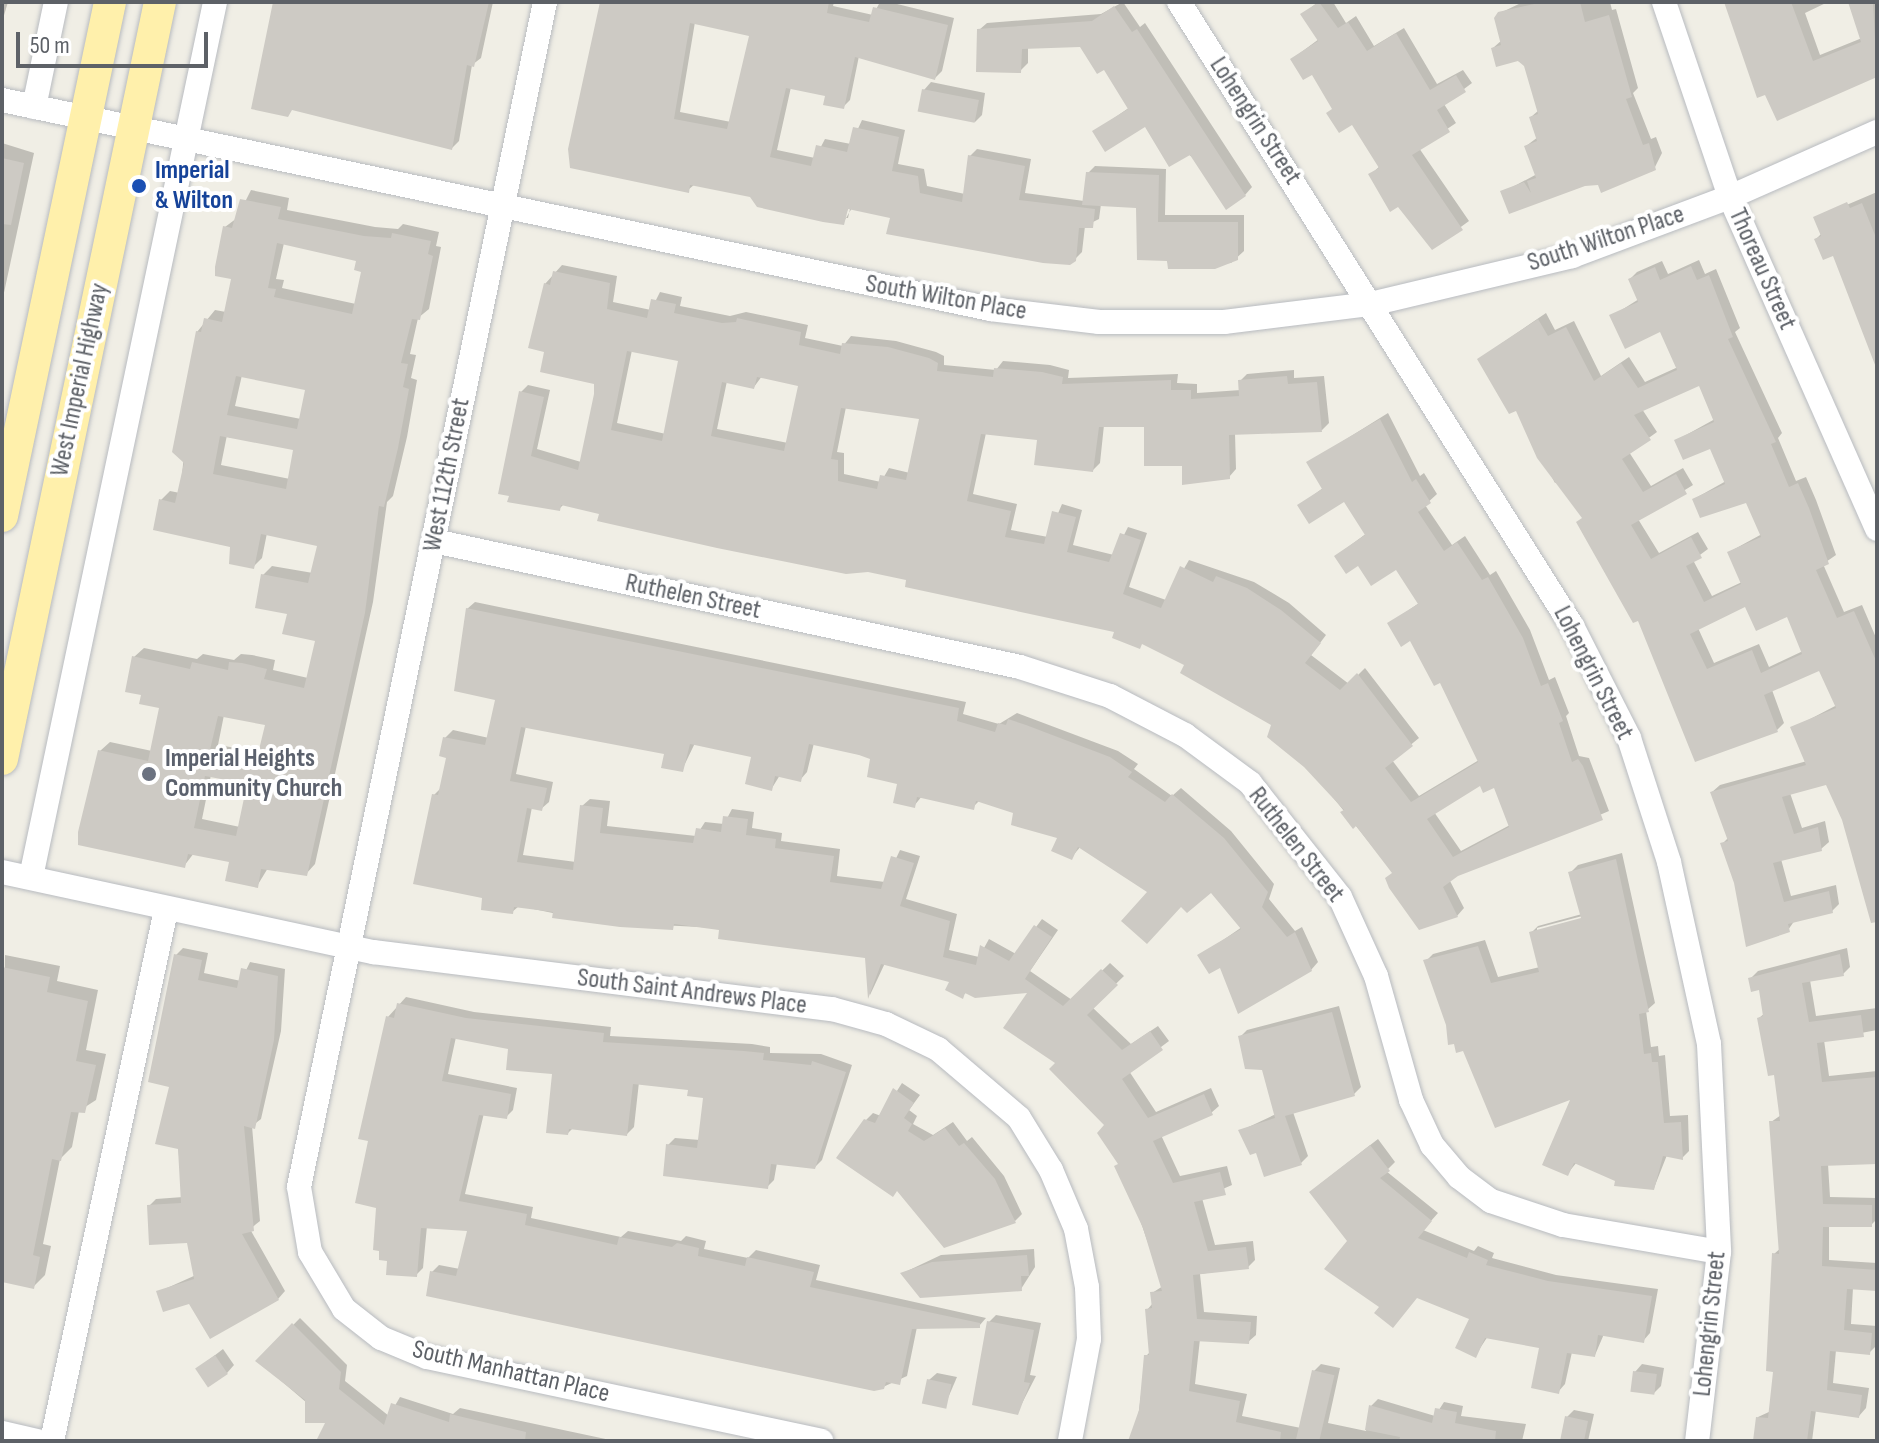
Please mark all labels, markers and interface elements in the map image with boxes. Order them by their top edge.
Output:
scale bar [20,16,212,66]
text: 50 m [30,31,70,60]
street label: Lohengrin Street [1202,51,1308,191]
place label: Imperial & Wilton [155,155,233,216]
marker: Imperial & Wilton [130,177,148,195]
street label: South Wilton Place [1524,199,1688,279]
street label: Thoreau Street [1721,203,1803,335]
street label: South Wilton Place [863,268,1029,328]
street label: West Imperial Highway [44,281,116,479]
street label: West 112th Street [417,396,477,554]
street label: Ruthelen Street [622,567,764,627]
street label: Lohengrin Street [1546,601,1640,745]
place label: Imperial Heights Community Church [165,743,342,804]
marker: Imperial Heights Community Church [140,765,158,783]
street label: Ruthelen Street [1241,781,1351,909]
street label: South Saint Andrews Place [575,962,809,1022]
street label: Lohengrin Street [1687,1250,1733,1398]
street label: South Manhattan Place [409,1334,613,1410]

